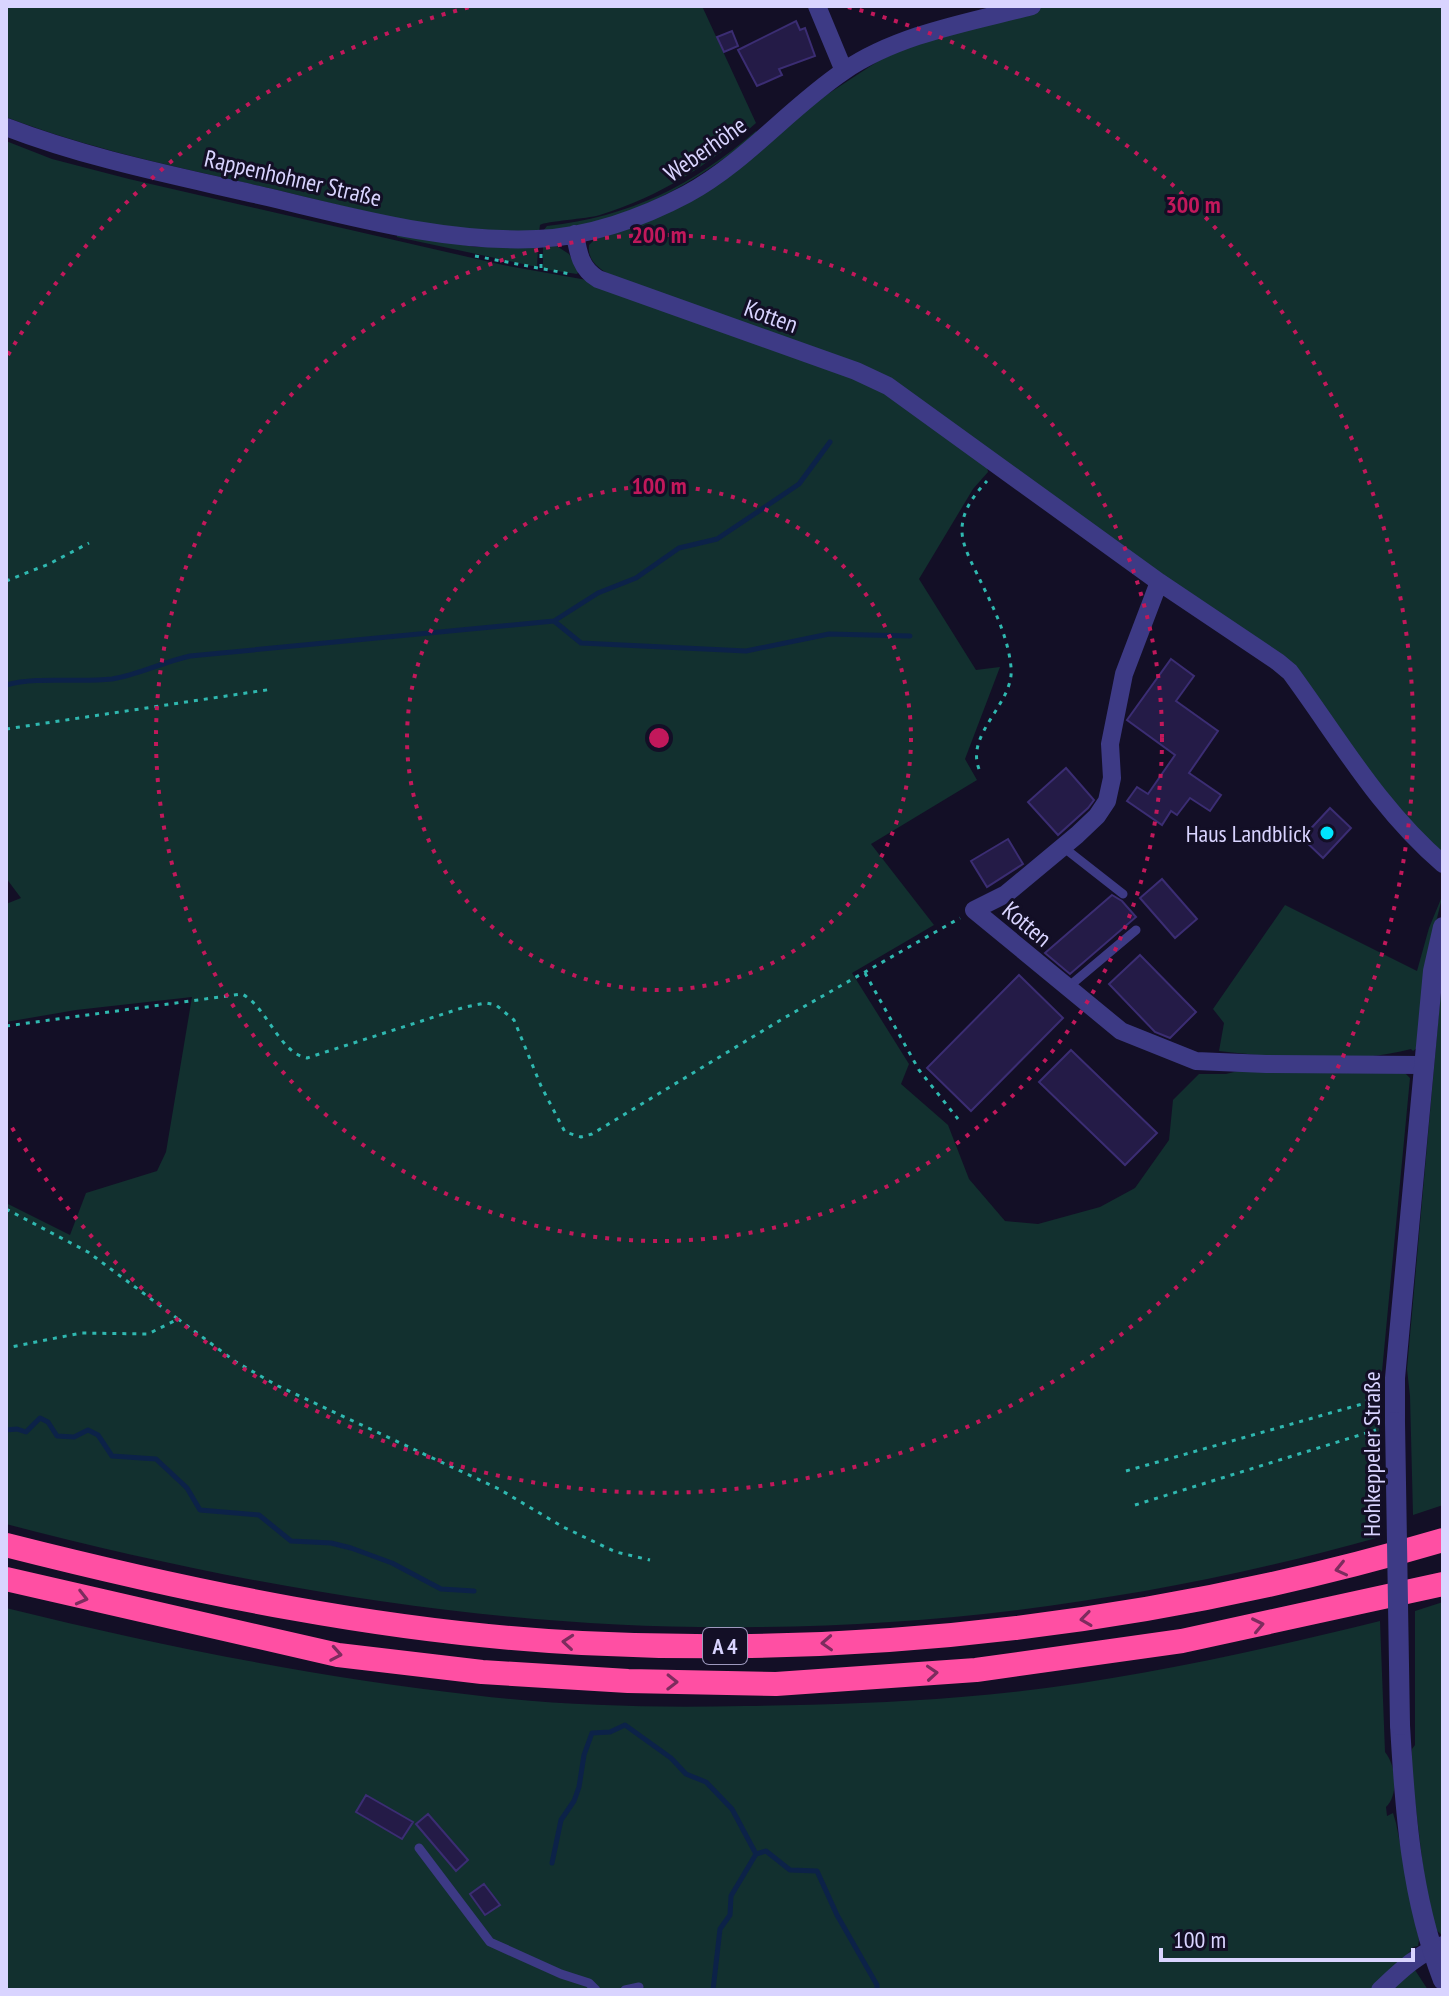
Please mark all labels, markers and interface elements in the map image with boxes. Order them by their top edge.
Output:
street label: Weberhöhe [658,109,752,189]
street label: Rappenhohner Straße [201,143,385,213]
text: 300 m [1165,189,1221,220]
text: 200 m [631,219,687,250]
street label: Kotten [740,292,802,340]
text: 100 m [631,470,687,501]
centre of rings [645,724,673,752]
place label: Haus Landblick [1186,818,1312,849]
marker: Haus Landblick [1318,824,1336,842]
street label: Kotten [996,895,1058,953]
street label: Hohkeppeler Straße [1356,1371,1387,1537]
one-way arrow [1335,1560,1348,1577]
one-way arrow [74,1589,88,1606]
one-way arrow [1079,1610,1093,1627]
one-way arrow [1250,1617,1264,1634]
road number: A 4 [703,1628,747,1664]
one-way arrow [561,1634,574,1651]
one-way arrow [820,1635,833,1652]
one-way arrow [329,1644,342,1661]
one-way arrow [926,1665,939,1682]
one-way arrow [666,1673,679,1691]
scale bar [1161,1912,1413,1962]
text: 100 m [1173,1924,1226,1955]

